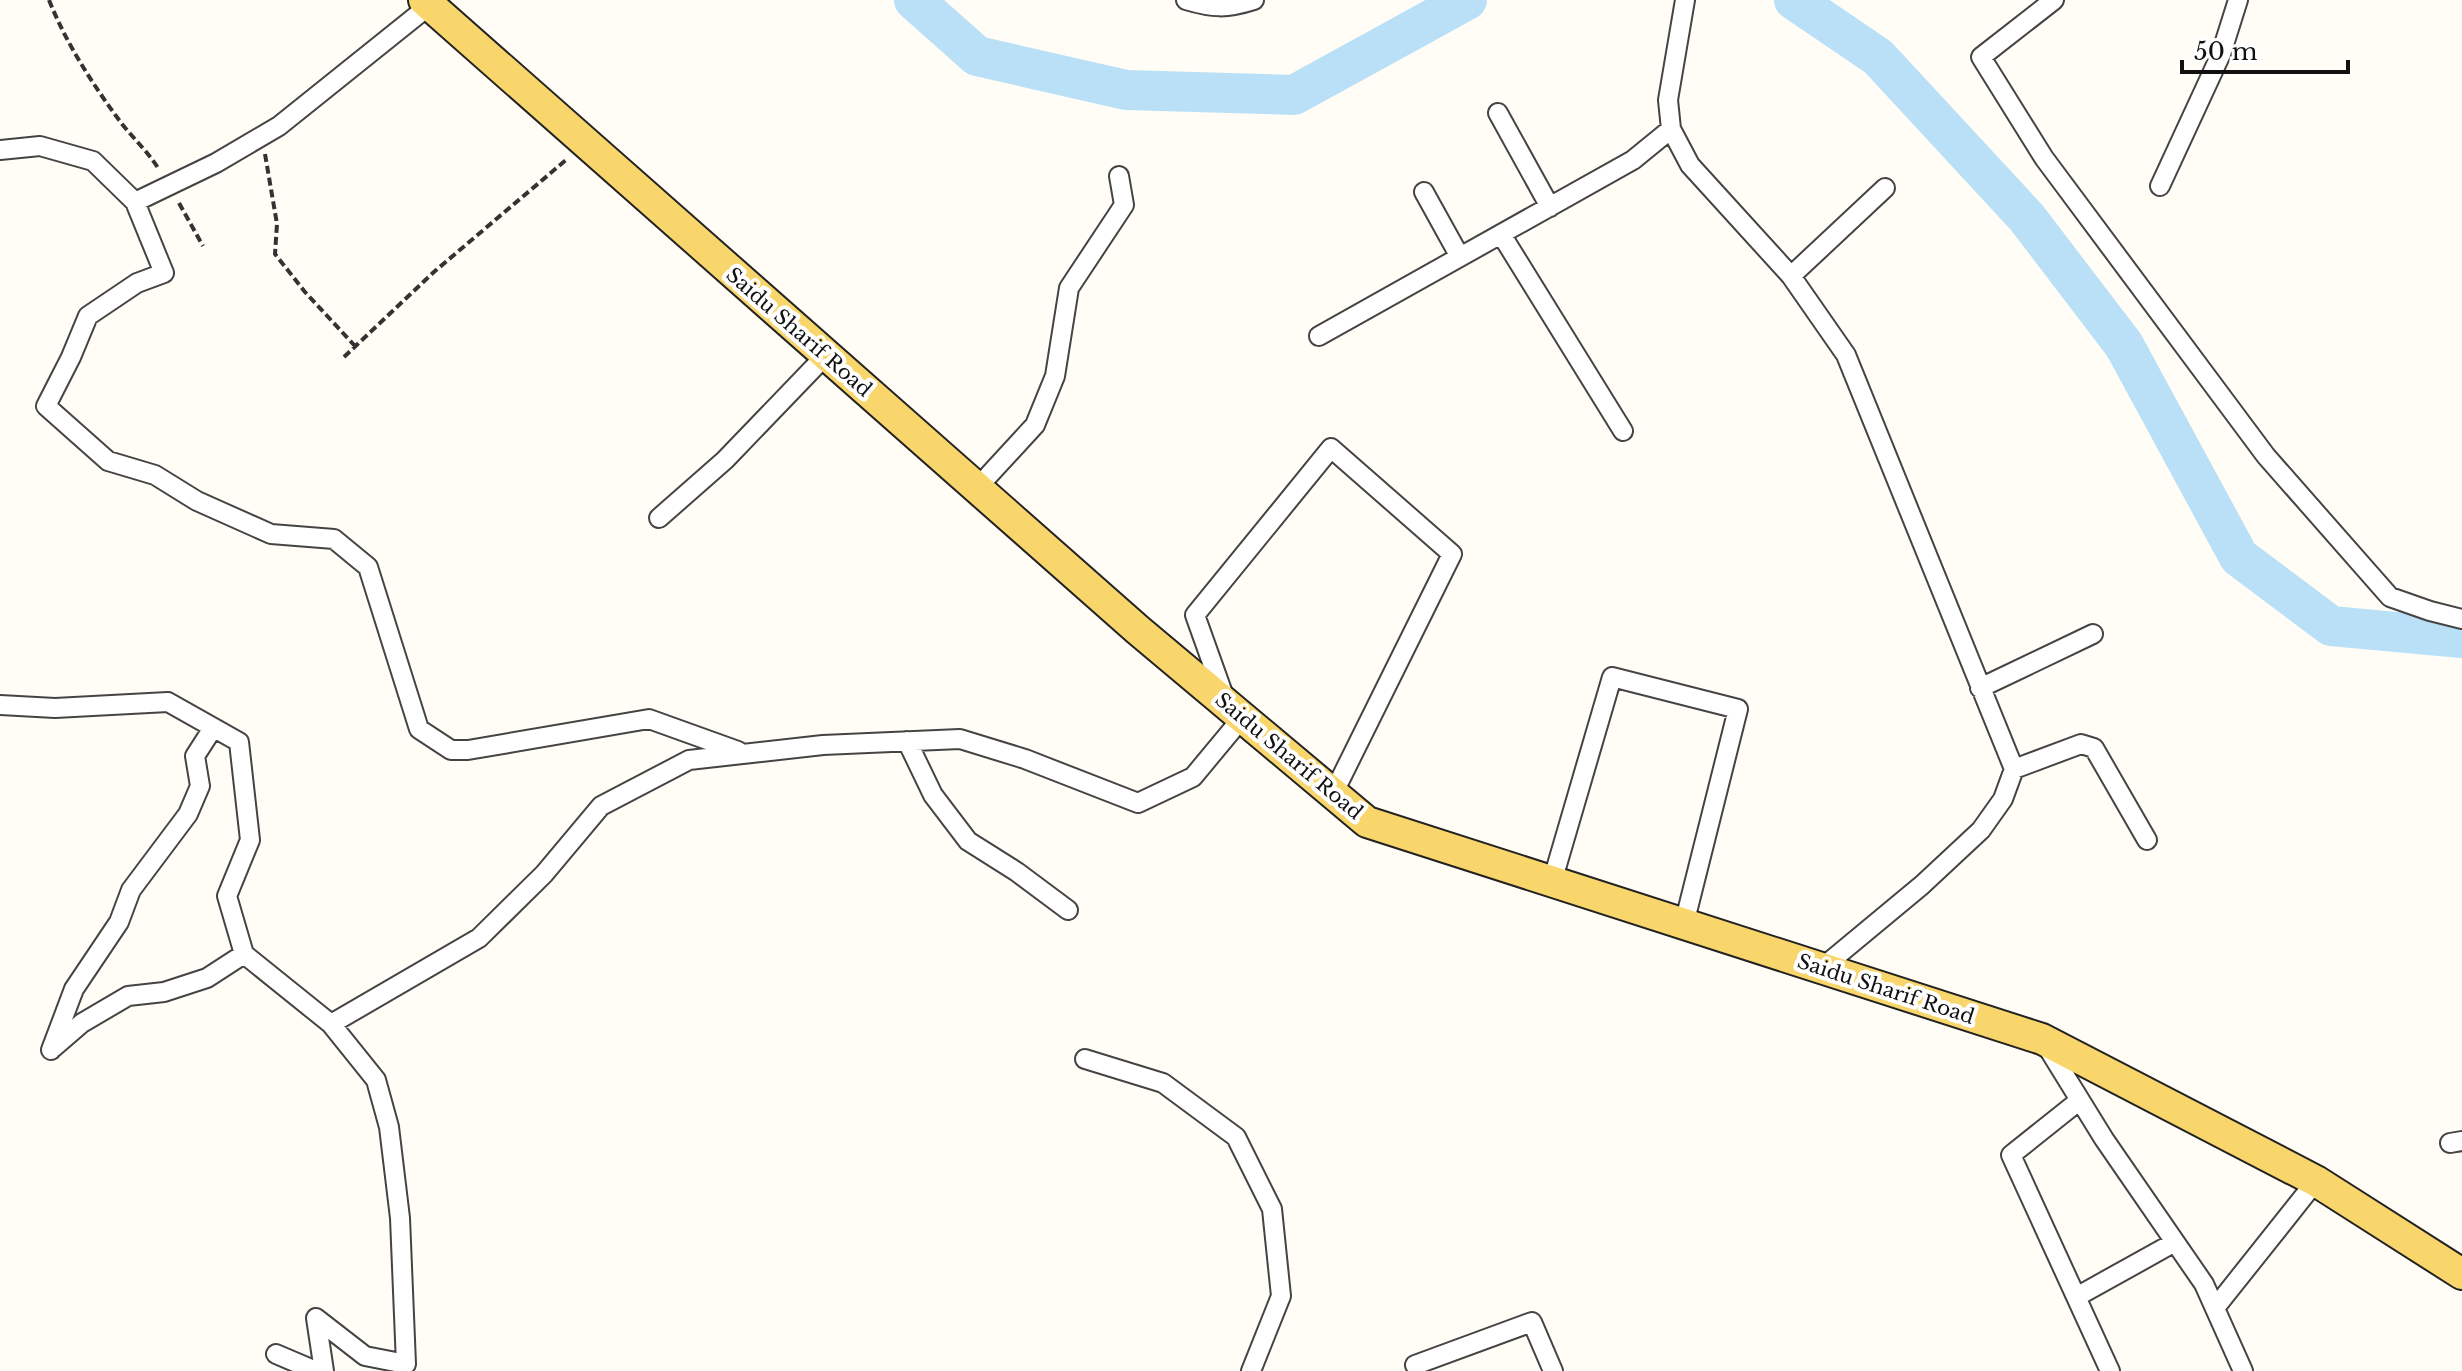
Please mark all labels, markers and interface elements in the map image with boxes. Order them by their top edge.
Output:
scale bar [2182,24,2348,74]
text: 50 m [2194,37,2258,66]
street label: Saidu Sharif Road [721,262,877,402]
street label: Saidu Sharif Road [1211,687,1367,825]
street label: Saidu Sharif Road [1794,949,1978,1029]

